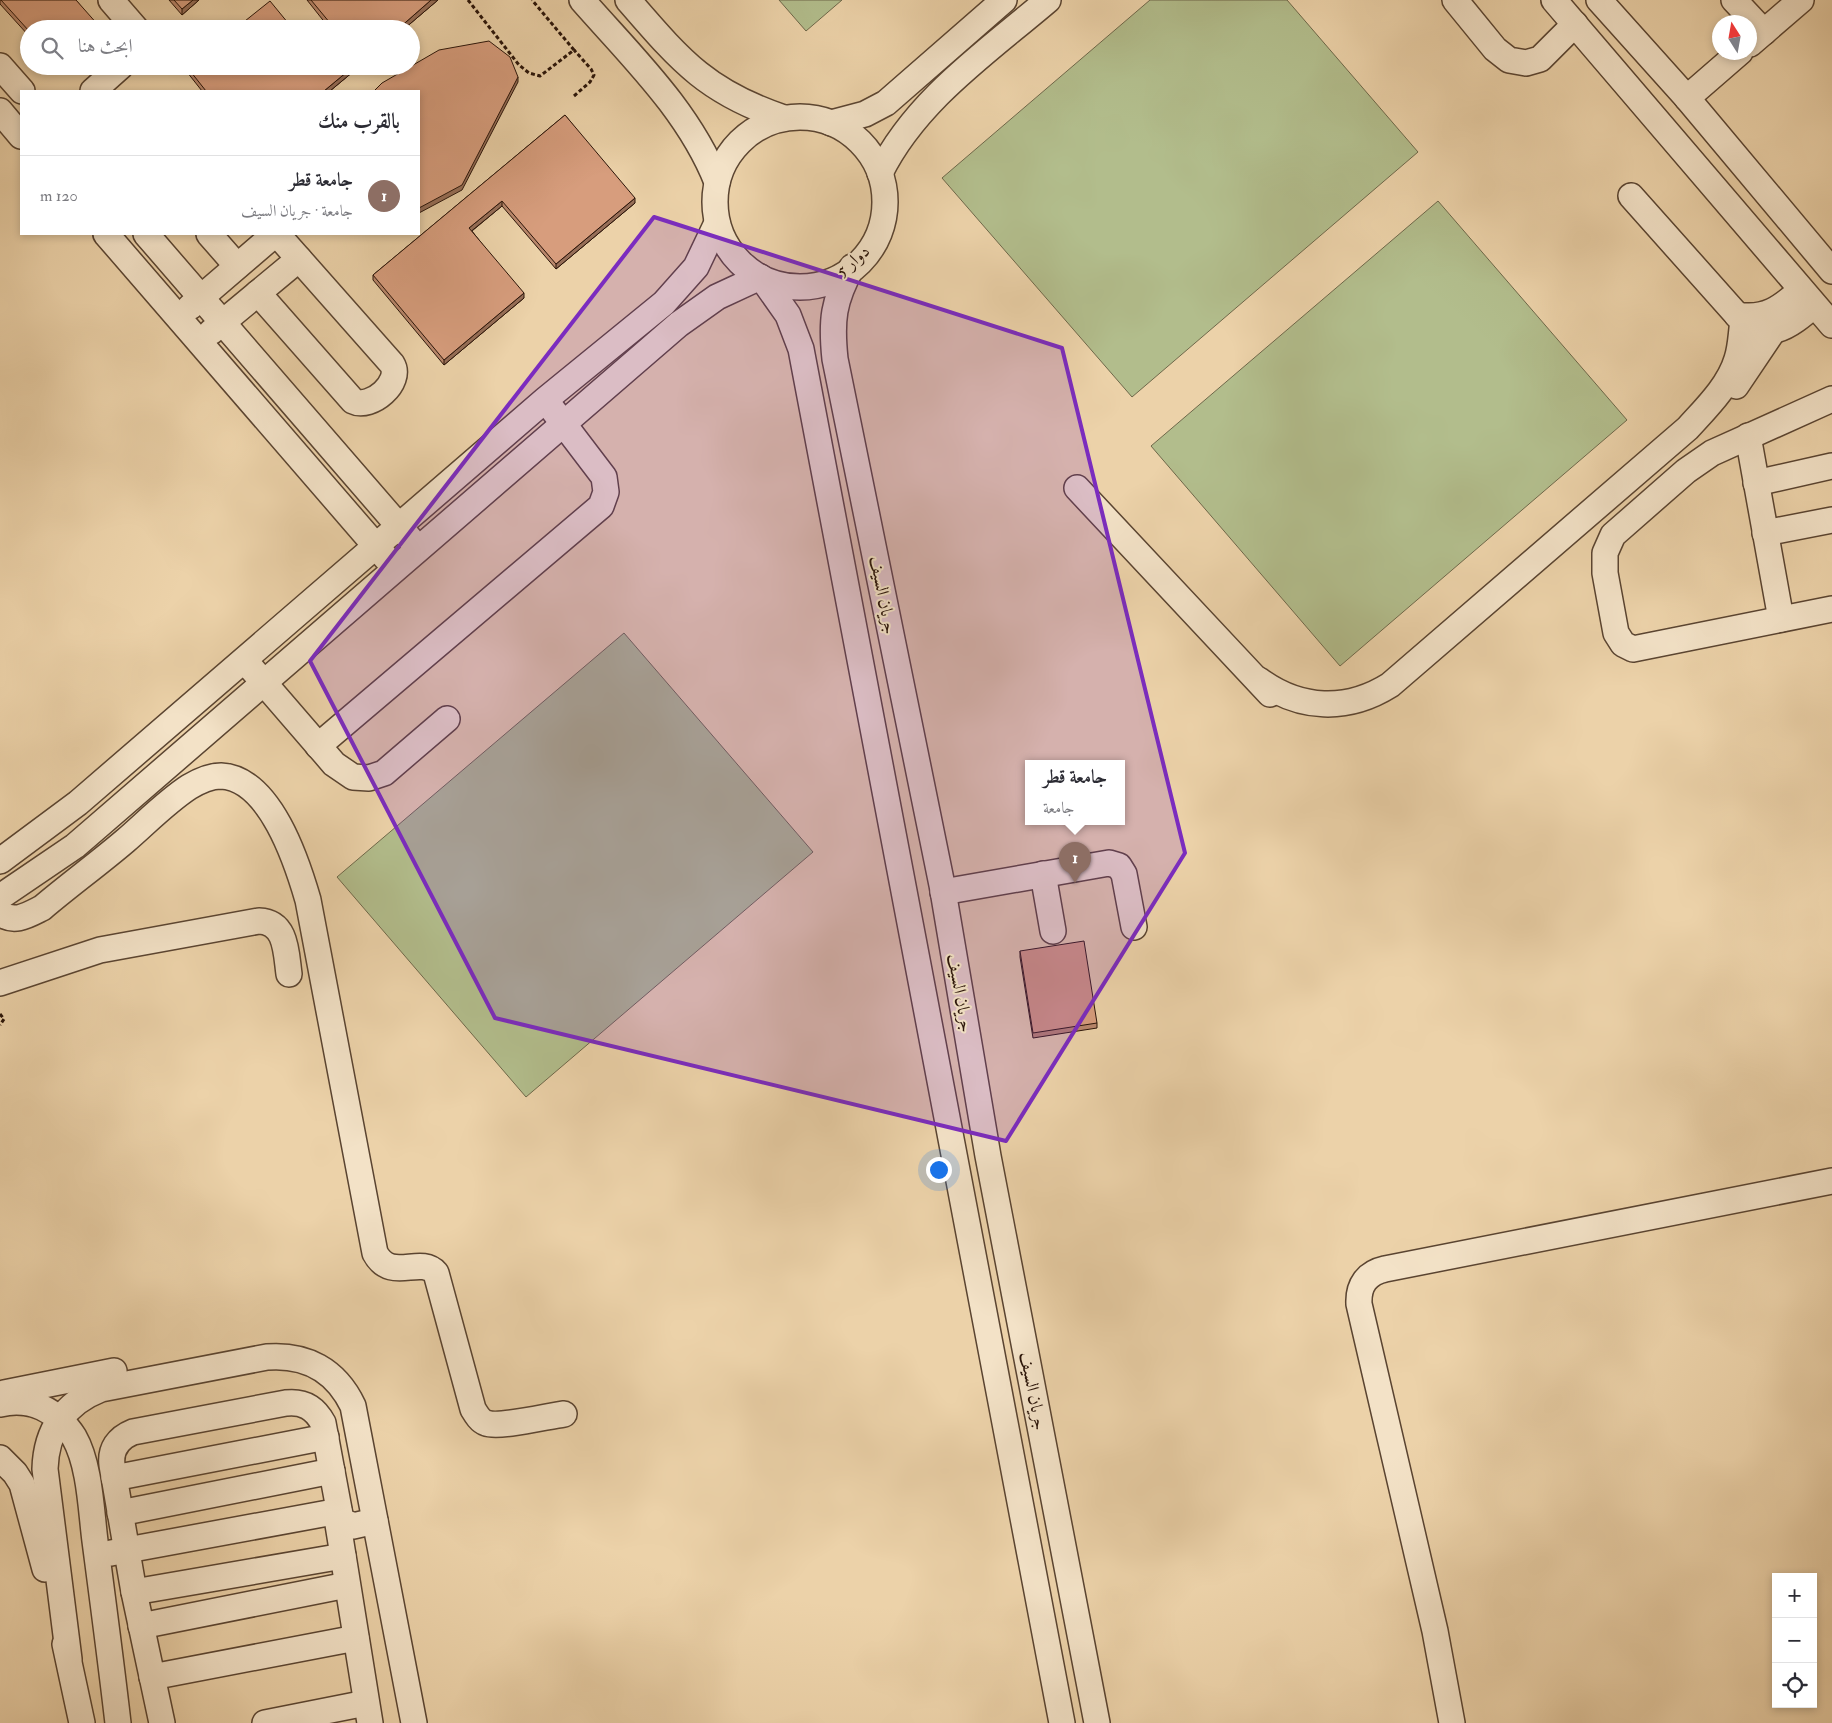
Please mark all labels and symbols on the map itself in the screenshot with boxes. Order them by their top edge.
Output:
north arrow [1712,15,1757,60]
street label: دوار 5 [831,240,875,282]
street label: جريان السيف [864,554,902,636]
pin: 1 [1059,842,1091,883]
street label: جريان السيف [942,952,978,1034]
your location [926,1157,952,1183]
street label: جريان السيف [1014,1350,1052,1432]

